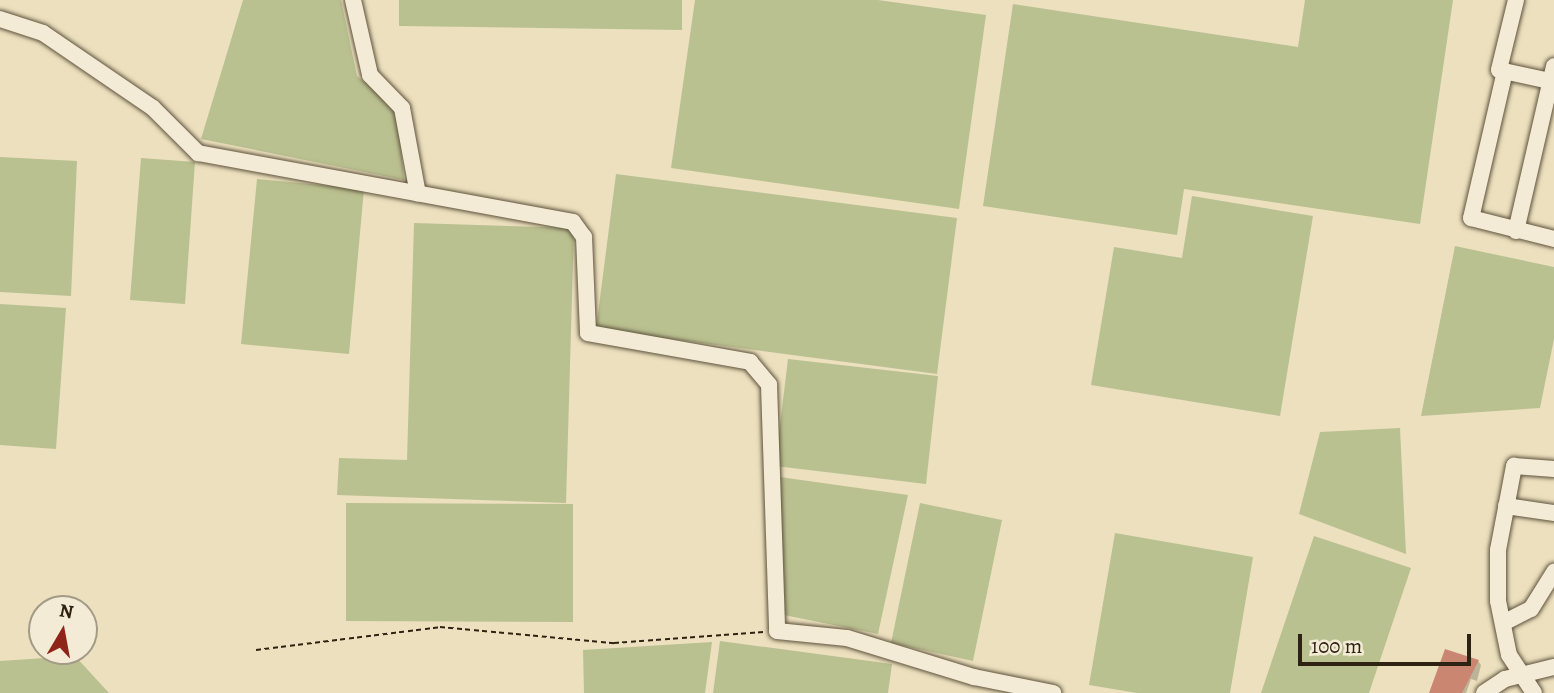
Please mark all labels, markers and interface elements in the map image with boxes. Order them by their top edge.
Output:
north arrow [28,595,98,665]
text: N [57,597,75,625]
scale bar [1302,620,1475,664]
text: 100 m [1311,632,1362,660]

